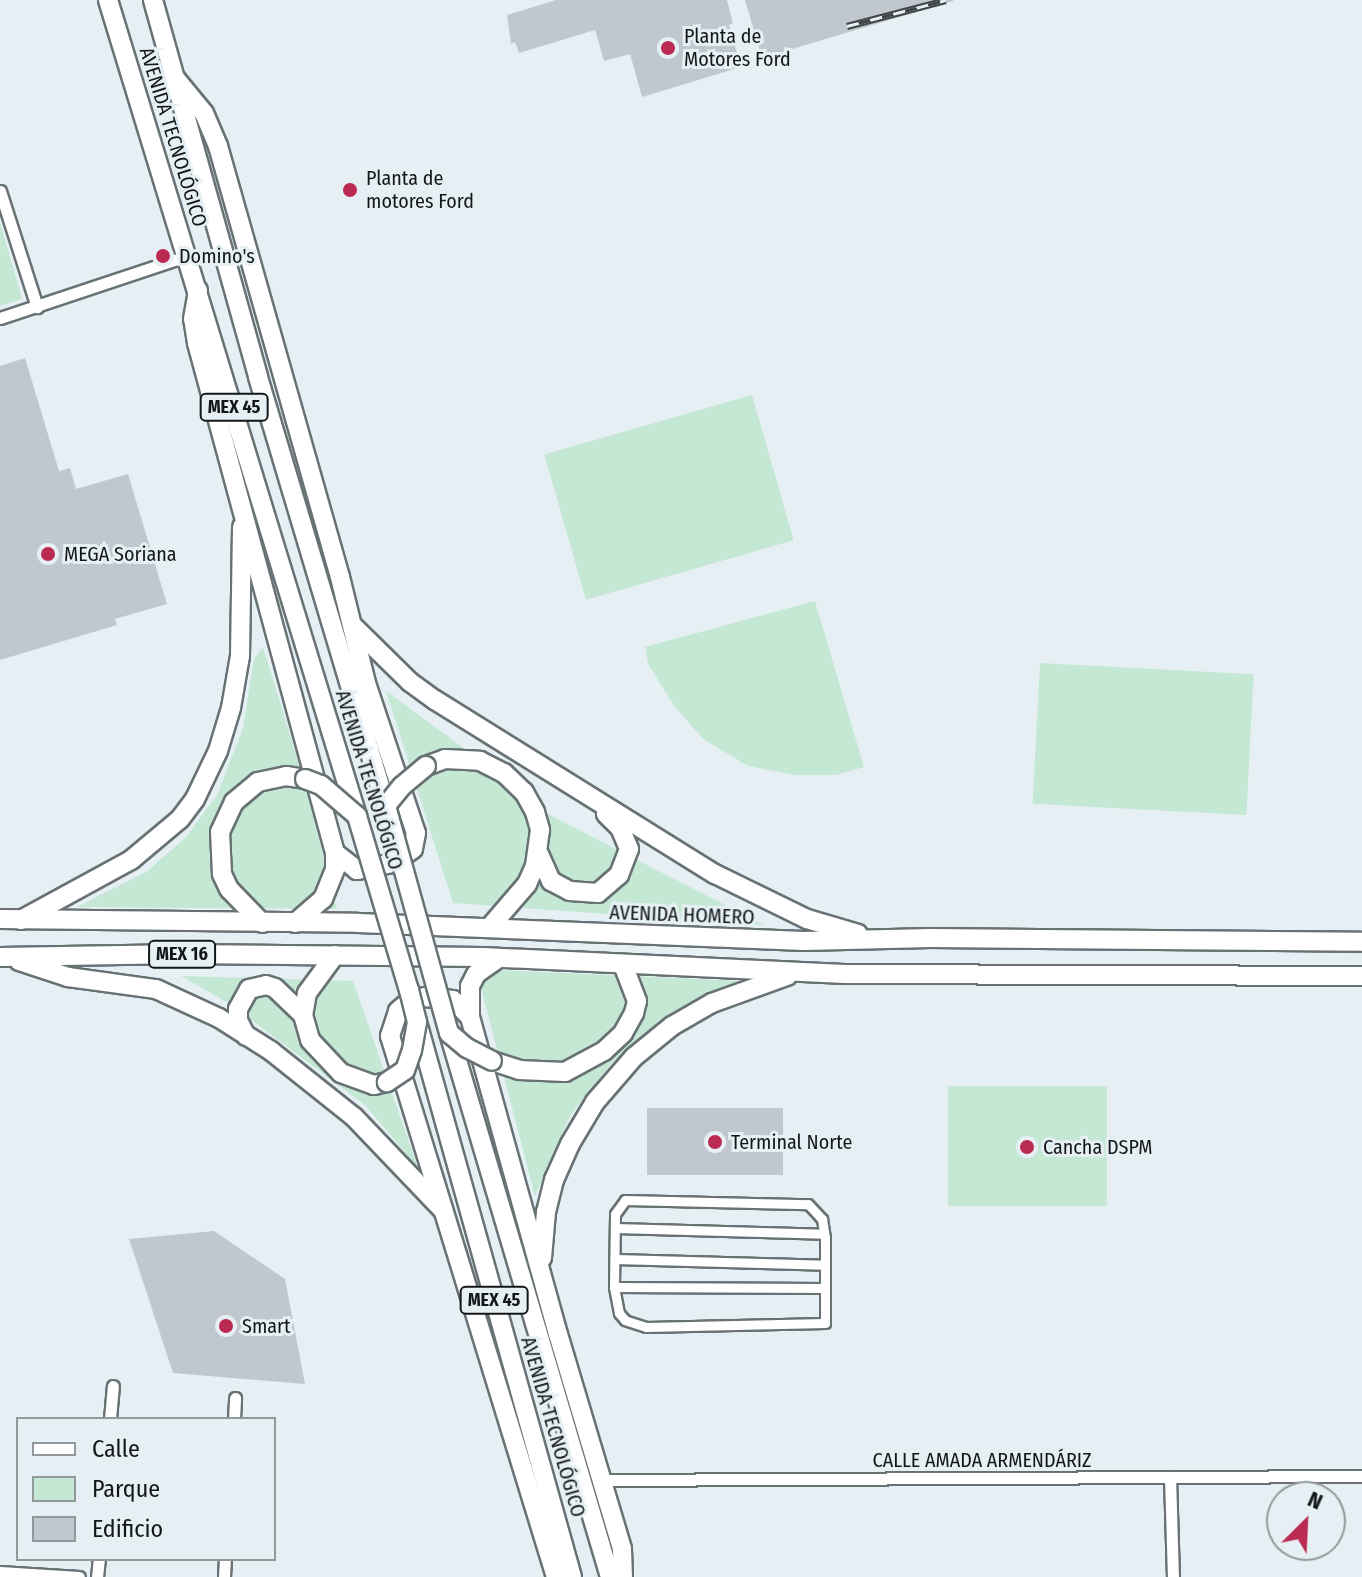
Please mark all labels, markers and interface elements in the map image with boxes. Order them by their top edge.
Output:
place label: Planta de Motores Ford [684,24,791,71]
marker: Planta de Motores Ford [659,39,677,57]
street label: AVENIDA TECNOLÓGICO [134,44,212,230]
place label: Planta de motores Ford [366,166,474,213]
marker: Planta de motores Ford [341,181,359,199]
place label: Domino's [179,244,255,268]
marker: Domino's [154,247,172,265]
road number: MEX 45 [198,393,270,421]
place label: MEGA Soriana [64,542,177,566]
marker: MEGA Soriana [39,545,57,563]
street label: AVENIDA TECNOLÓGICO [330,687,408,873]
street label: AVENIDA HOMERO [609,900,755,930]
road number: MEX 16 [148,940,216,968]
place label: Terminal Norte [731,1130,852,1154]
marker: Terminal Norte [706,1133,724,1151]
place label: Cancha DSPM [1043,1135,1153,1159]
marker: Cancha DSPM [1018,1138,1036,1156]
road number: MEX 45 [458,1286,530,1314]
place label: Smart [242,1314,291,1338]
marker: Smart [217,1317,235,1335]
street label: AVENIDA TECNOLÓGICO [516,1334,590,1520]
legend [16,1417,276,1561]
text: Calle [92,1435,140,1463]
street label: CALLE AMADA ARMENDÁRIZ [872,1448,1092,1472]
text: Parque [92,1475,160,1503]
north arrow [1266,1481,1346,1561]
text: N [1304,1485,1327,1515]
text: Edificio [92,1515,163,1543]

